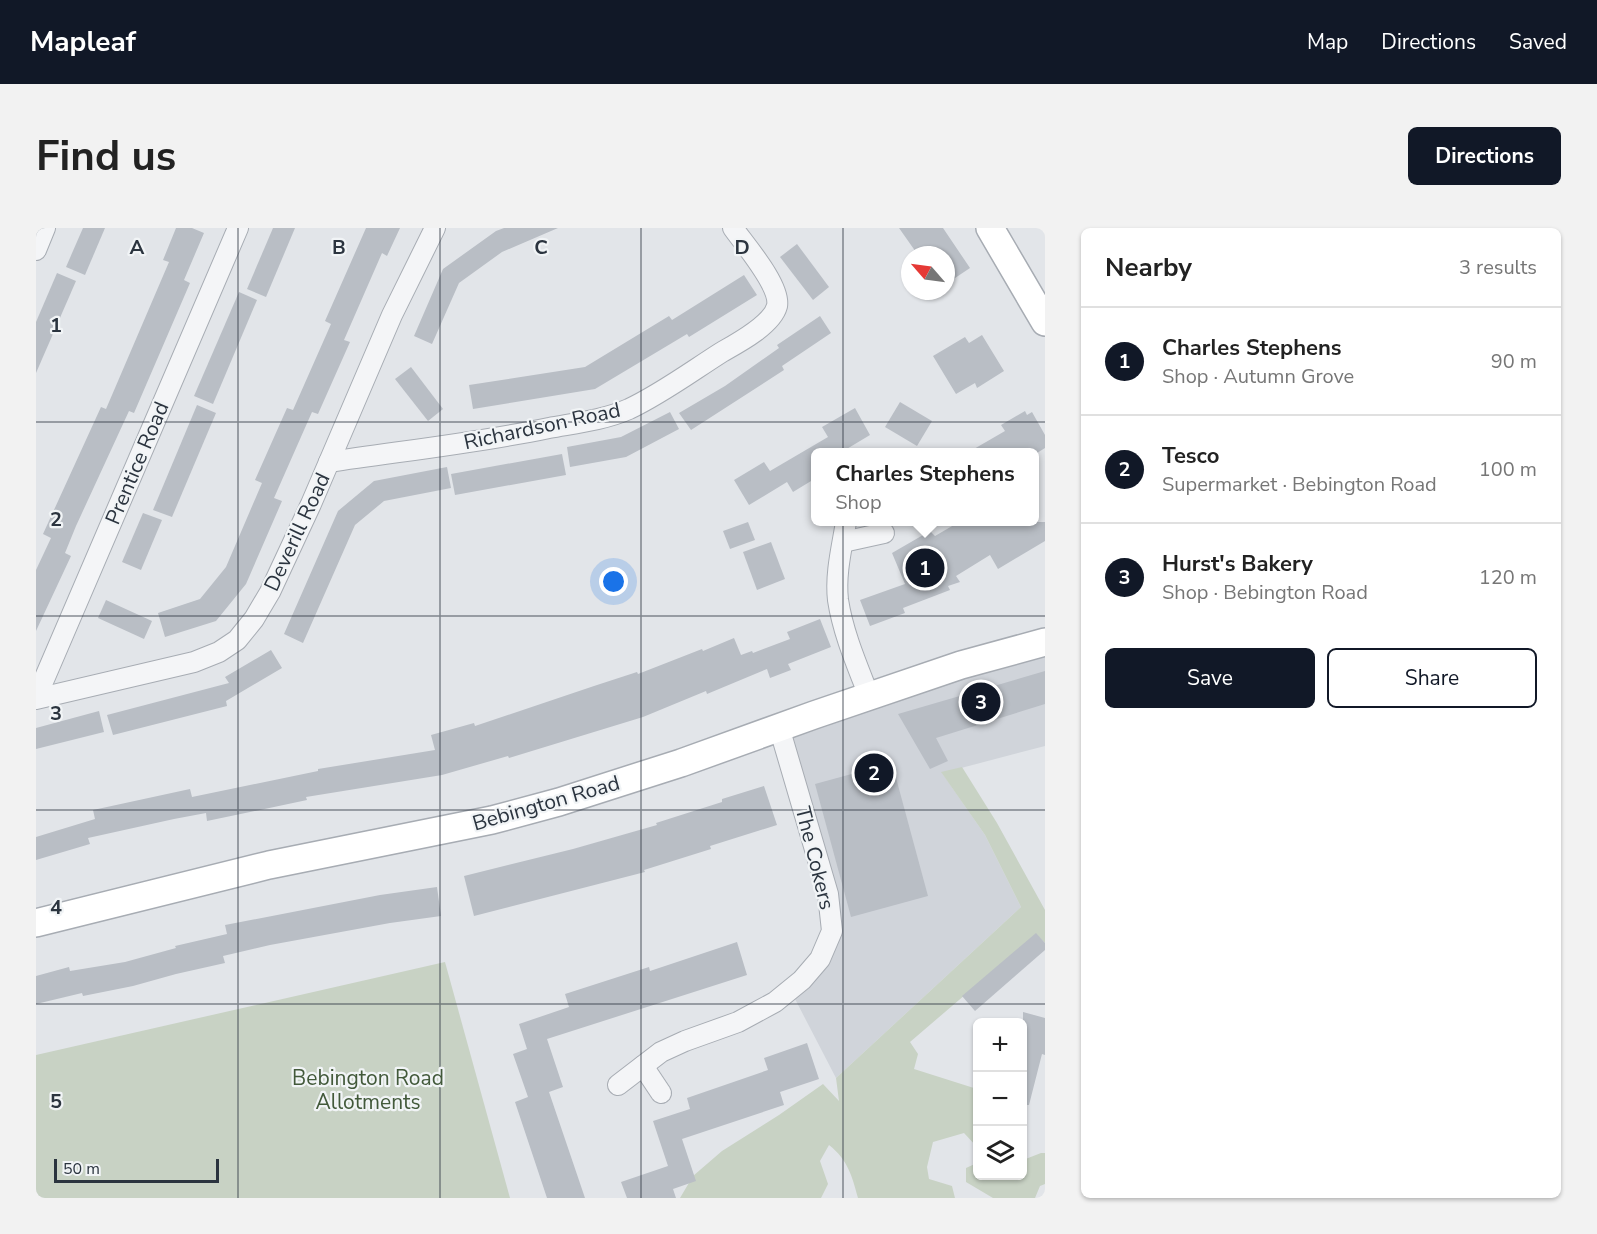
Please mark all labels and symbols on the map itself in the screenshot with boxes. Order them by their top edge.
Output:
text: A [130,234,145,261]
text: B [332,234,346,261]
text: C [534,234,548,261]
text: D [734,234,750,261]
north arrow [901,246,955,300]
text: 1 [50,312,62,339]
street label: Richardson Road [461,396,623,456]
street label: Prentice Road [99,397,175,529]
street label: Deverill Road [257,468,337,596]
text: 2 [50,506,62,533]
pin: 1 [906,546,944,590]
your location [599,567,628,596]
pin: 3 [962,680,1000,724]
text: 3 [50,700,62,727]
pin: 2 [854,750,894,796]
street label: Bebington Road [469,769,623,837]
street label: The Cokers [789,804,841,912]
text: 4 [50,894,62,921]
park label: Bebington Road Allotments [292,1064,444,1116]
text: 5 [50,1088,62,1115]
scale bar [54,1156,219,1184]

